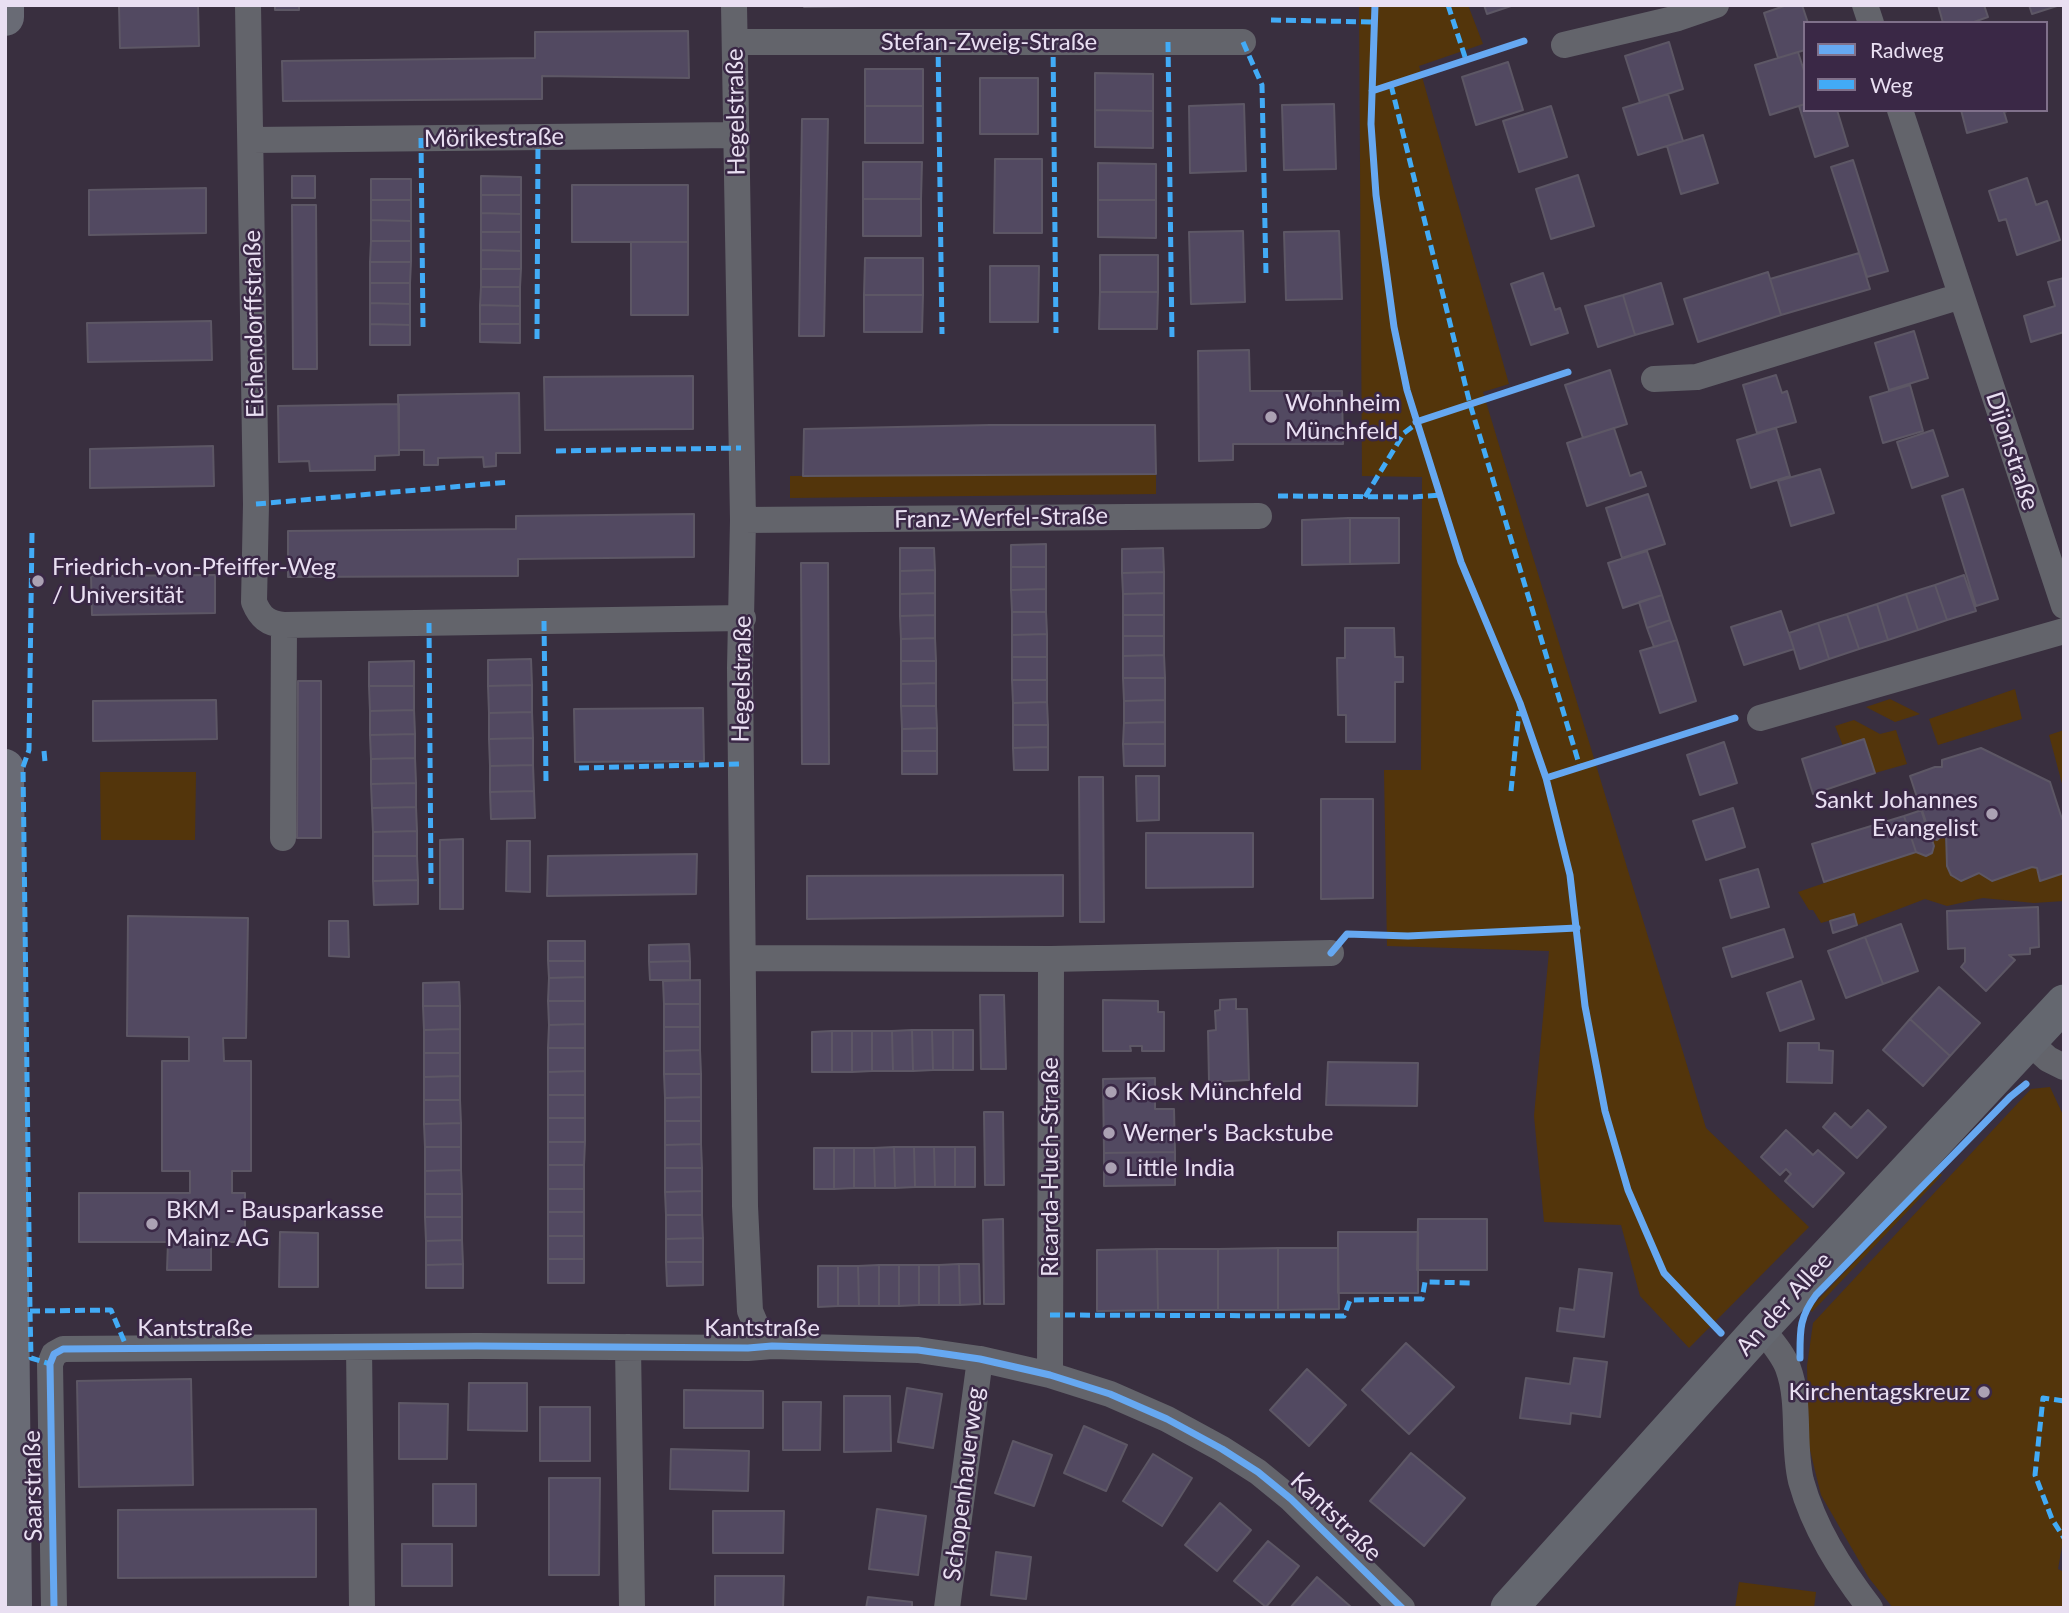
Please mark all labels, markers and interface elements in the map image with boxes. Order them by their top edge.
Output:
legend [1803,21,2048,112]
street label: Stefan-Zweig-Straße [881,28,1097,56]
text: Radweg [1870,37,1944,62]
street label: Hegelstraße [720,48,752,176]
text: Weg [1870,72,1913,97]
street label: Mörikestraße [424,122,564,154]
street label: Eichendorffstraße [238,230,270,418]
street label: Dijonstraße [1979,388,2045,514]
place label: Wohnheim Münchfeld [1285,389,1400,445]
marker: Wohnheim Münchfeld [1263,409,1279,425]
street label: Franz-Werfel-Straße [894,502,1108,534]
place label: Friedrich-von-Pfeiffer-Weg / Universität [52,553,336,609]
marker: Friedrich-von-Pfeiffer-Weg / Universität [30,573,46,589]
street label: Hegelstraße [726,615,758,743]
place label: Sankt Johannes Evangelist [1814,786,1978,842]
marker: Sankt Johannes Evangelist [1984,806,2000,822]
street label: Ricarda-Huch-Straße [1036,1057,1064,1277]
place label: Kiosk Münchfeld [1125,1078,1302,1106]
marker: Kiosk Münchfeld [1103,1084,1119,1100]
place label: Werner's Backstube [1123,1119,1333,1147]
marker: Werner's Backstube [1101,1125,1117,1141]
place label: Little India [1125,1154,1235,1182]
marker: Little India [1103,1160,1119,1176]
place label: BKM - Bausparkasse Mainz AG [166,1196,384,1252]
marker: BKM - Bausparkasse Mainz AG [144,1216,160,1232]
street label: An der Allee [1730,1246,1838,1362]
street label: Kantstraße [137,1314,253,1342]
street label: Kantstraße [704,1314,820,1342]
place label: Kirchentagskreuz [1789,1378,1970,1406]
marker: Kirchentagskreuz [1976,1384,1992,1400]
street label: Schopenhauerweg [938,1386,990,1582]
street label: Saarstraße [18,1430,48,1542]
street label: Kantstraße [1284,1466,1388,1568]

